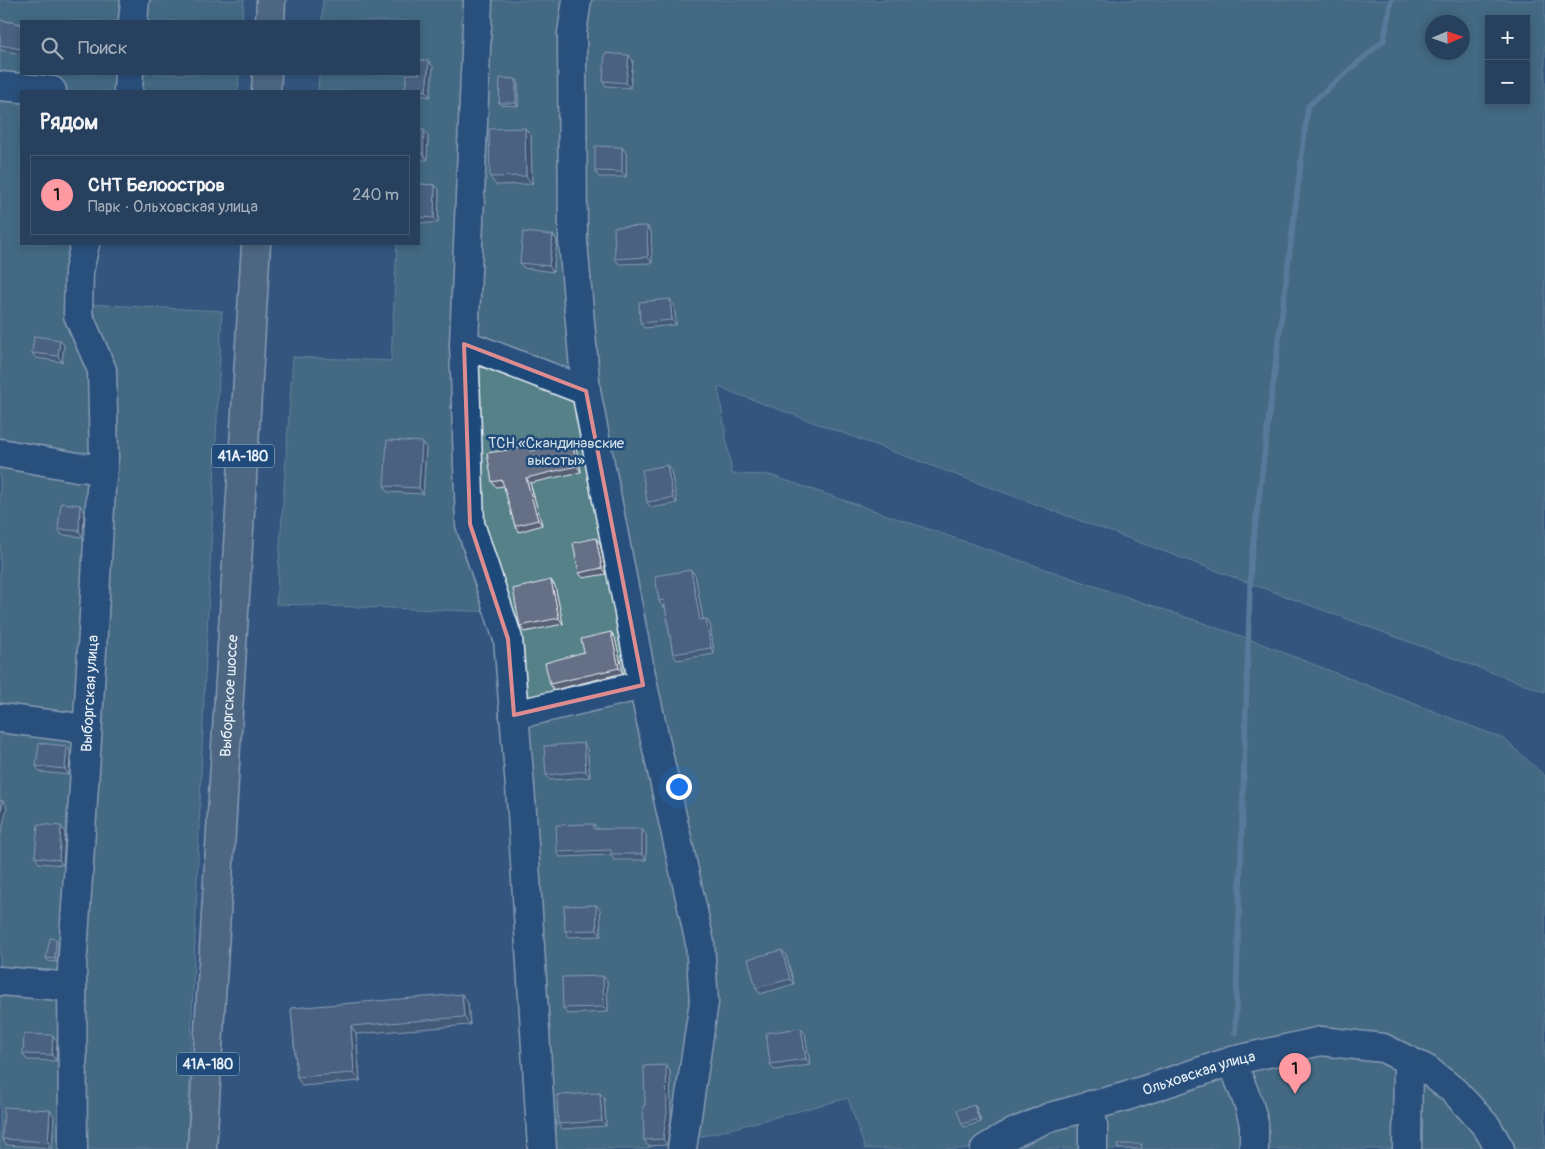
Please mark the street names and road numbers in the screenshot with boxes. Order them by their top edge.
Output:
road number: 41А-180 [212,444,274,468]
street label: Выборгское шоссе [216,634,243,758]
street label: Выборгская улица [77,635,103,753]
street label: Ольховская улица [1140,1047,1257,1100]
road number: 41А-180 [177,1052,239,1076]

